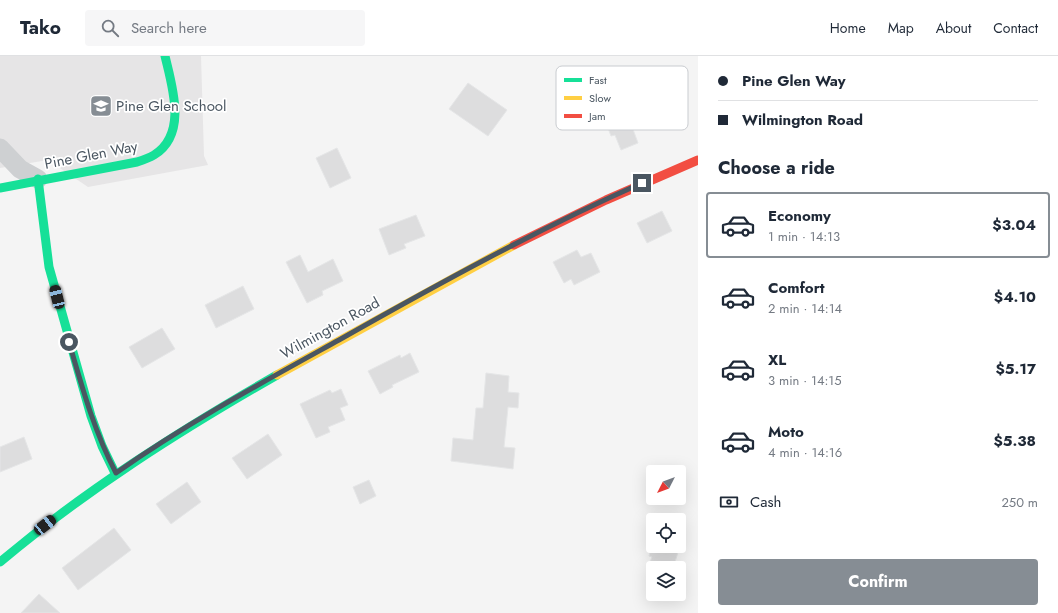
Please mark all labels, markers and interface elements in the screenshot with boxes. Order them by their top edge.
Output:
search box [85,10,365,46]
text: Tako [20,14,61,41]
icon: search [99,17,121,39]
text: Search here [131,17,207,39]
text: Home [830,18,866,38]
text: Map [888,18,914,38]
text: About [936,18,971,38]
text: Contact [993,18,1038,38]
legend [556,66,688,130]
text: Pine Glen Way [742,70,846,92]
text: Fast [589,72,607,88]
text: Slow [589,90,611,106]
school or university icon: Pine Glen School [88,93,114,119]
place label: Pine Glen School [116,95,227,117]
text: Jam [587,108,606,124]
text: Wilmington Road [742,109,863,131]
street label: Pine Glen Way [43,135,140,175]
text: Choose a ride [718,155,835,181]
route end [633,174,651,192]
text: Economy [768,205,831,227]
icon: car [720,207,756,243]
text: $3.04 [992,214,1036,236]
text: 1 min · 14:13 [768,227,840,246]
text: Comfort [768,277,825,299]
icon: car [720,279,756,315]
car [48,284,66,310]
text: $4.10 [994,286,1036,308]
street label: Wilmington Road [276,292,384,364]
text: 2 min · 14:14 [768,299,842,318]
route start [60,333,78,351]
text: XL [768,349,786,371]
icon: car [720,351,756,387]
text: $5.17 [995,358,1036,380]
text: 3 min · 14:15 [768,371,842,390]
text: Moto [768,421,804,443]
icon: car [720,423,756,459]
text: $5.38 [993,430,1036,452]
text: 4 min · 14:16 [768,443,842,462]
north arrow [646,465,686,505]
map controls [646,465,686,601]
icon: cash [718,491,740,513]
text: Cash [750,491,781,513]
text: 250 m [1001,493,1038,512]
car [32,513,58,537]
button: locate [646,513,686,553]
button: Confirm [718,559,1038,605]
button: layers [646,561,686,601]

